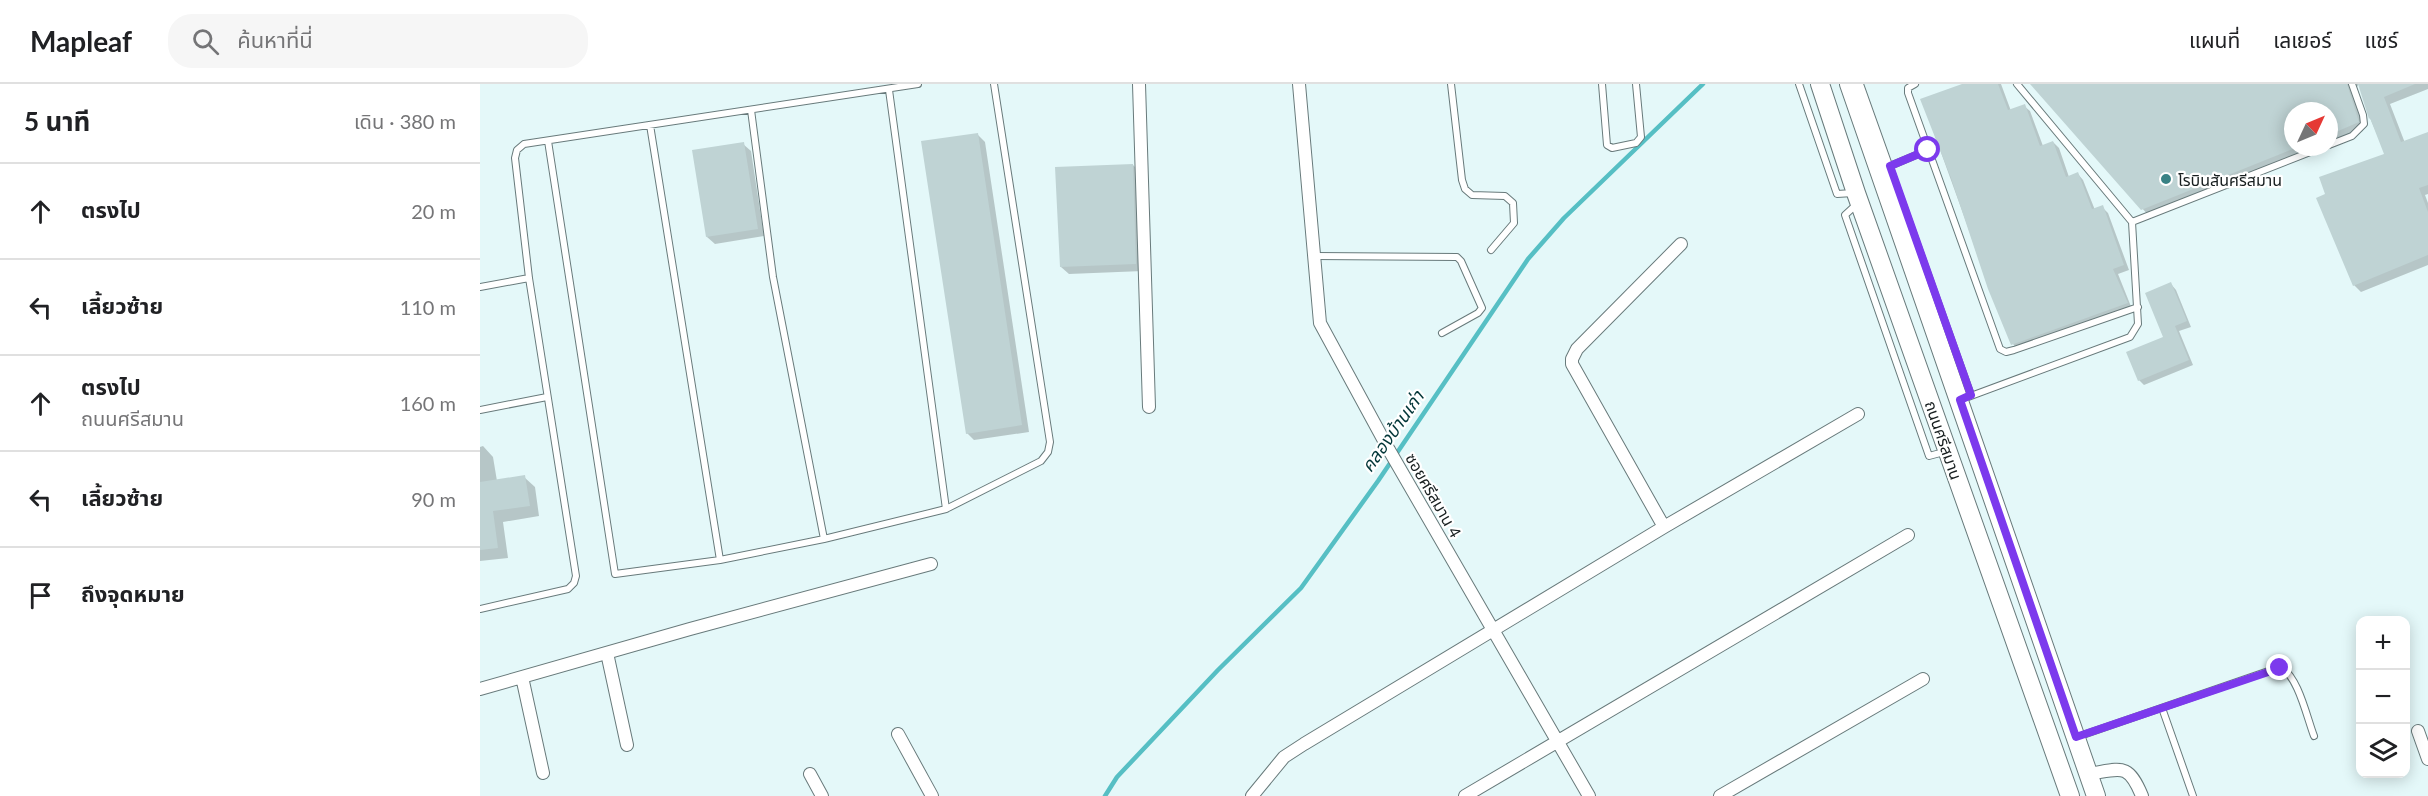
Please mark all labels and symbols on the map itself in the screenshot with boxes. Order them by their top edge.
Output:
north arrow [2284,102,2338,156]
route start [1914,136,1940,162]
place label: โรบินสันศรีสมาน [2178,170,2282,189]
marker: โรบินสันศรีสมาน [2159,172,2173,186]
water label: คลองบ้านเก่า [1356,386,1428,476]
street label: ถนนศรีสมาน [1922,398,1966,482]
street label: ซอยศรีสมาน 4 [1402,449,1466,541]
route end [2266,654,2292,680]

